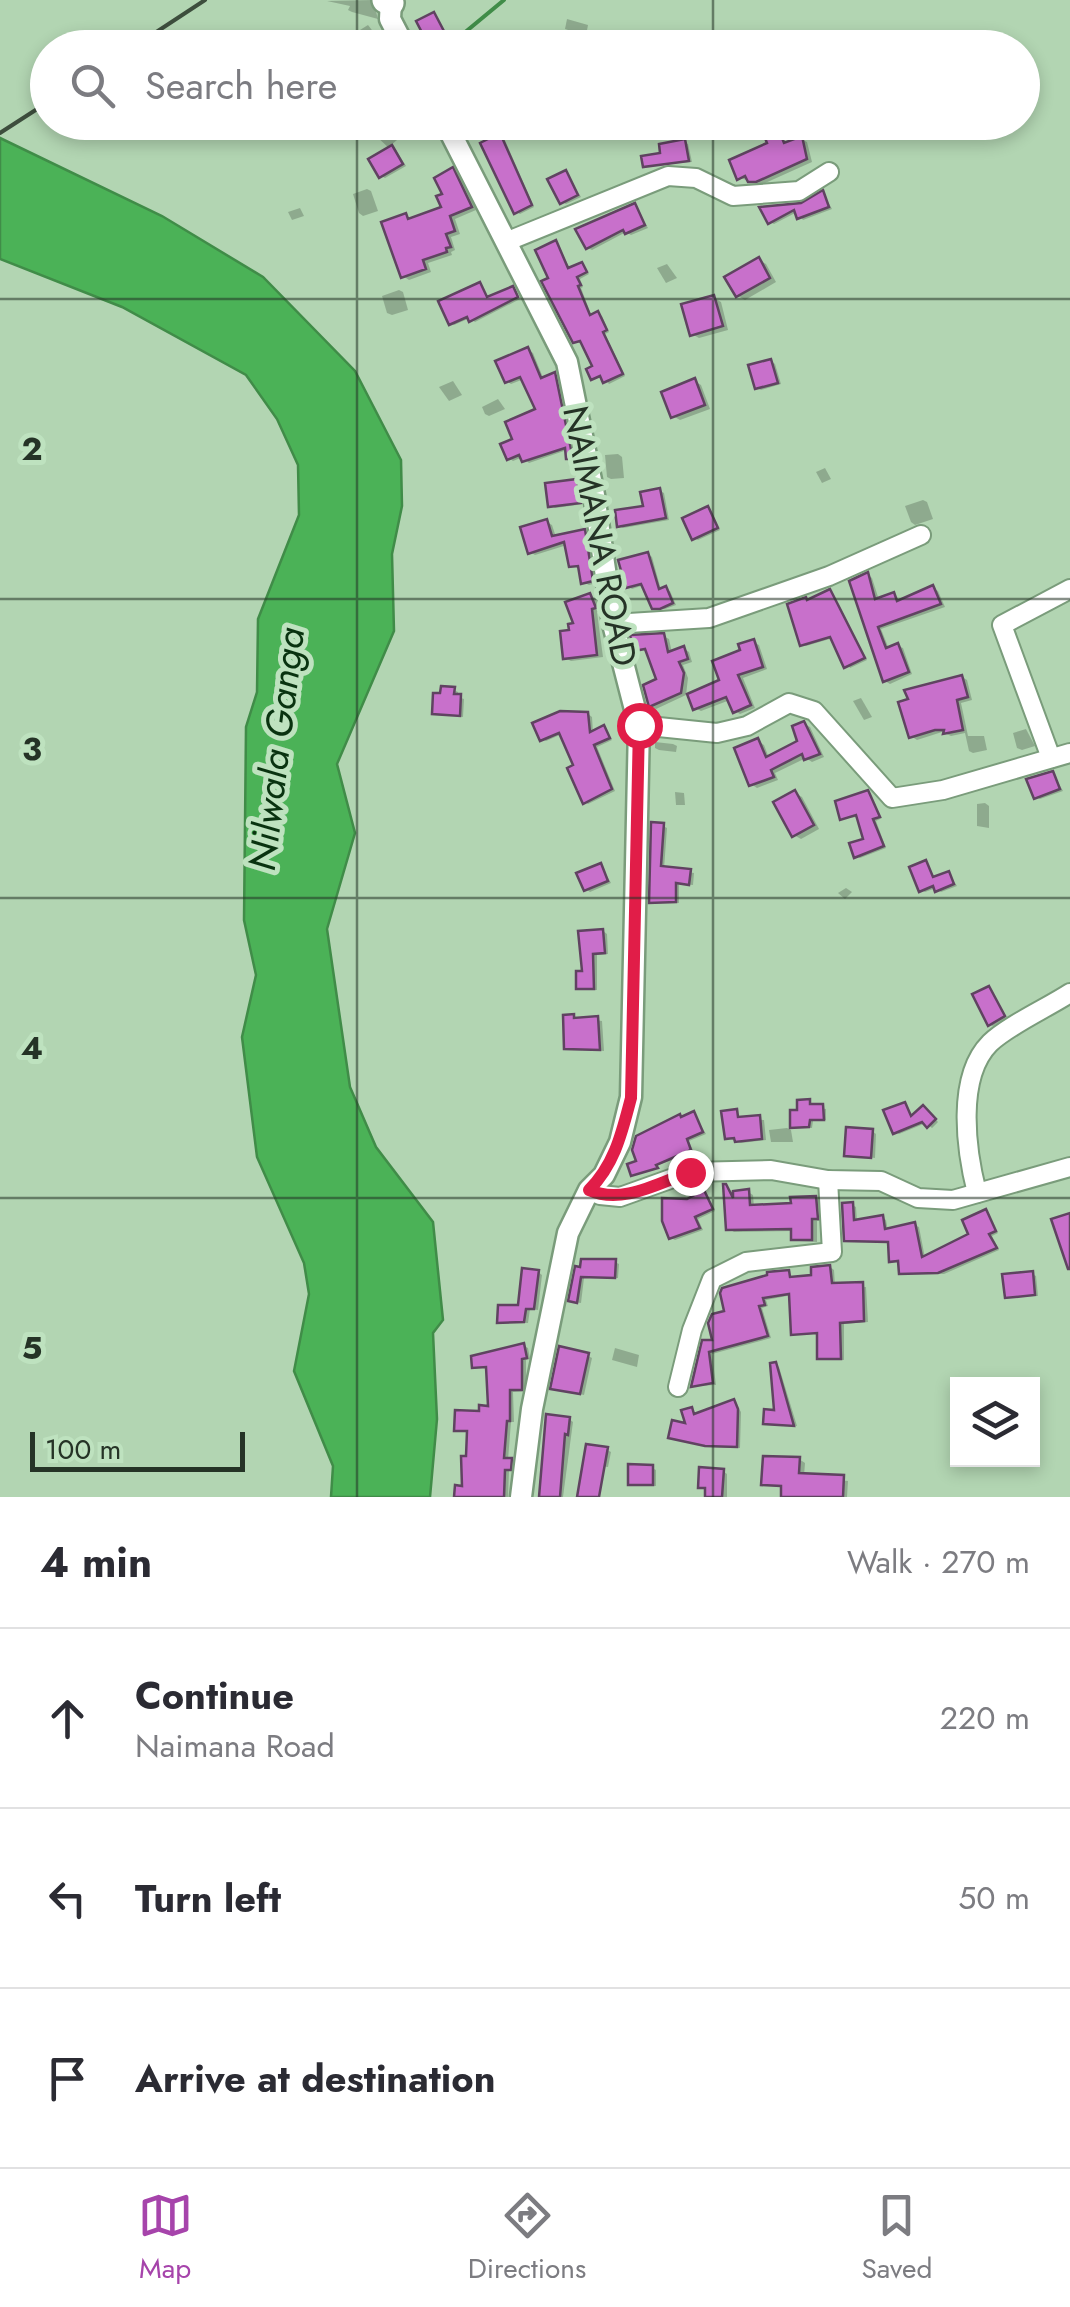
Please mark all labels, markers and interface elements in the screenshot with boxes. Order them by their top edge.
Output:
search box [30,30,1040,140]
icon: search [65,58,120,113]
text: Search here [145,58,337,113]
street label: NAIMANA ROAD [550,402,650,670]
text: 2 [22,426,43,472]
water label: Nilwala Ganga [234,624,318,874]
route start [617,703,663,749]
text: 3 [22,726,42,772]
text: 4 [21,1025,43,1071]
route end [668,1150,714,1196]
text: 5 [22,1325,42,1371]
map controls [950,1377,1040,1467]
button: layers [950,1377,1040,1467]
scale bar [30,1427,245,1472]
text: 100 m [45,1429,121,1470]
text: 4 min [40,1532,152,1593]
text: Walk · 270 m [847,1539,1030,1585]
text: Continue [135,1668,294,1723]
icon: ahead [40,1691,95,1746]
text: 220 m [940,1695,1030,1741]
text: Naimana Road [135,1723,335,1769]
icon: left [40,1871,95,1926]
text: Turn left [135,1871,281,1926]
text: 50 m [958,1875,1030,1921]
icon: arrive [40,2051,95,2106]
text: Arrive at destination [135,2051,496,2106]
tab: Map [138,2188,193,2289]
tab: Directions [468,2188,586,2289]
tab: Saved [861,2188,932,2289]

